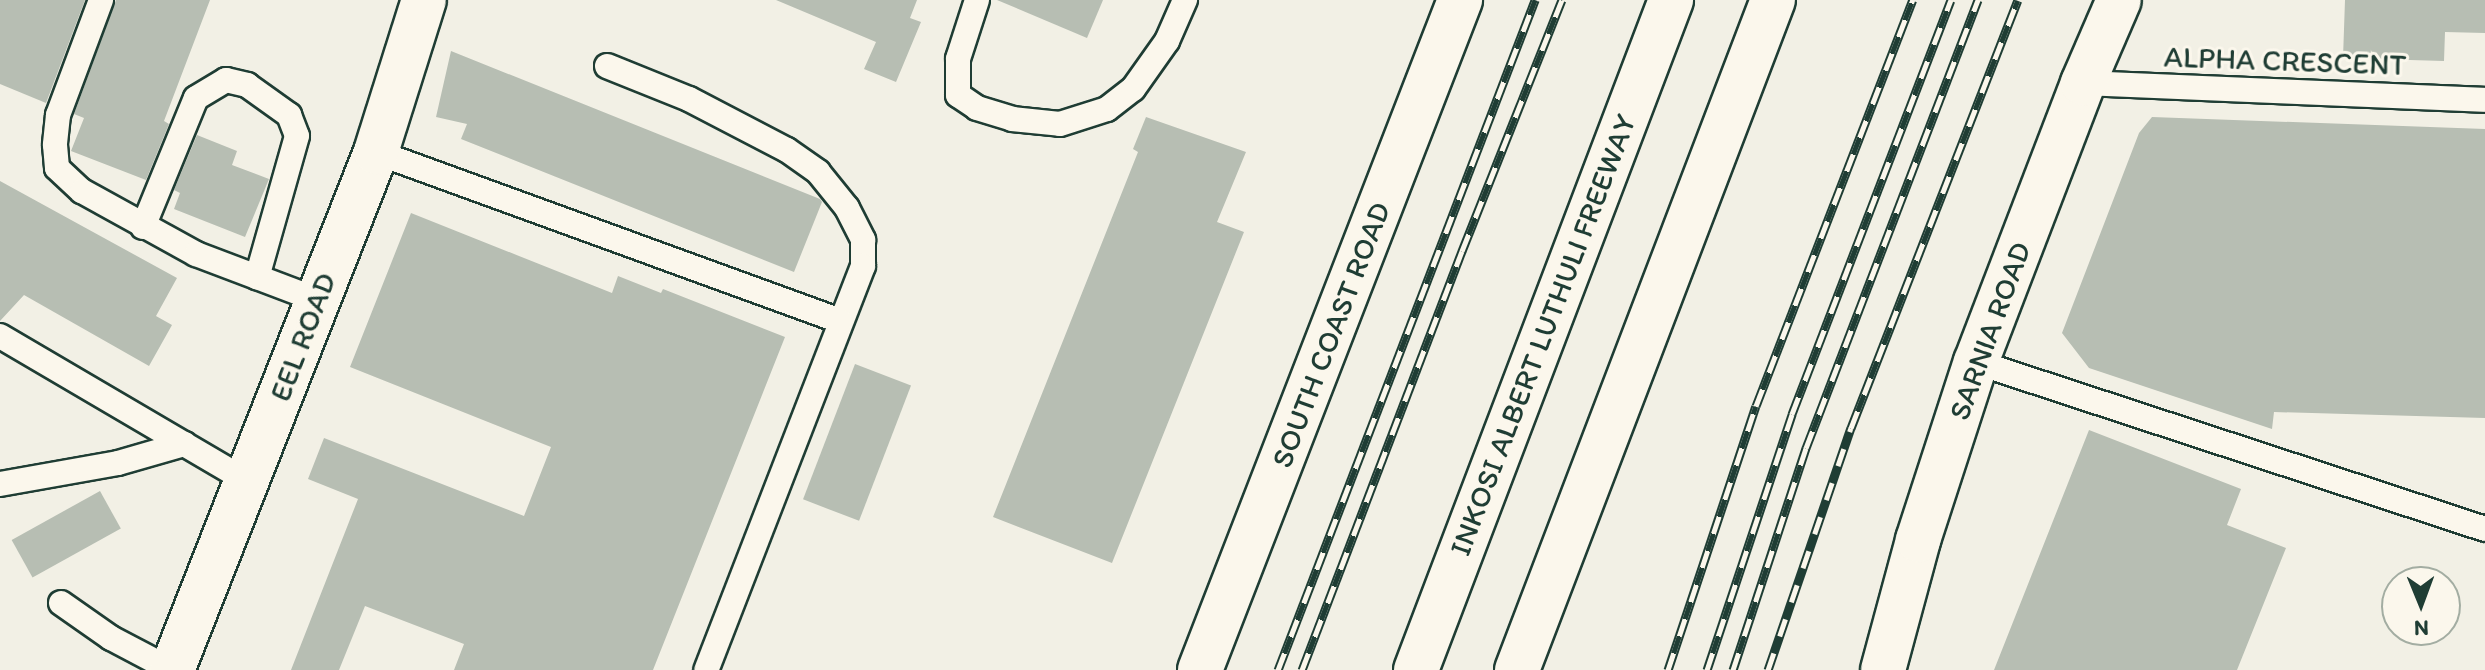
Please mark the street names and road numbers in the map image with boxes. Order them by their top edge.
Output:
street label: ALPHA CRESCENT [2163,39,2407,83]
street label: INKOSI ALBERT LUTHULI FREEWAY [1441,108,1645,562]
street label: SOUTH COAST ROAD [1264,197,1398,473]
street label: SARNIA ROAD [1941,237,2039,425]
street label: EEL ROAD [262,268,344,406]

